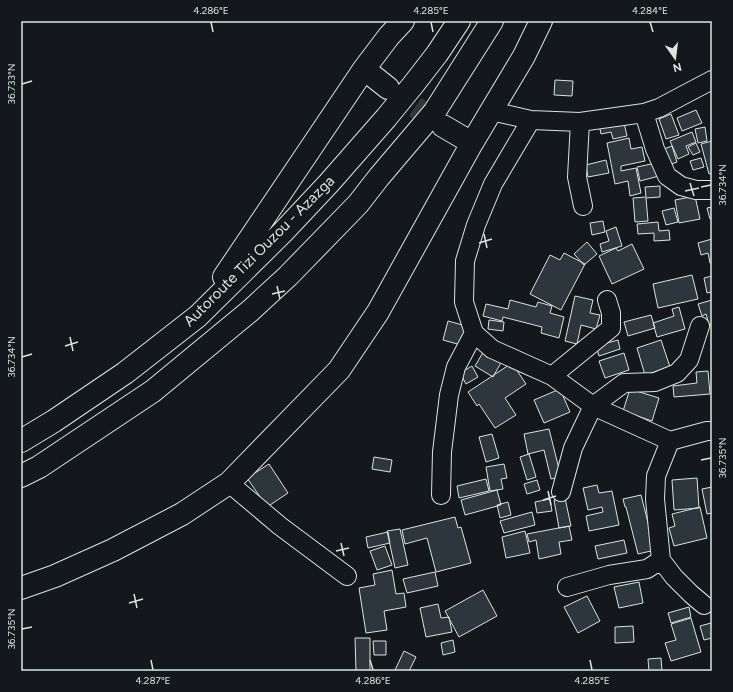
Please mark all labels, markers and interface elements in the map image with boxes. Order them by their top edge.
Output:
text: 4.286°E [193,4,229,17]
text: 4.285°E [413,4,449,17]
text: 4.284°E [632,4,668,17]
north arrow [655,38,695,78]
text: N [672,60,683,75]
text: 36.733°N [5,64,18,104]
text: 36.734°N [716,164,729,206]
street label: Autoroute Tizi Ouzou - Azazga [180,172,338,330]
text: 36.734°N [5,336,18,378]
text: 36.735°N [716,437,729,479]
text: 36.735°N [5,608,18,650]
text: 4.287°E [136,674,171,687]
text: 4.286°E [355,674,391,687]
text: 4.285°E [574,674,610,687]

